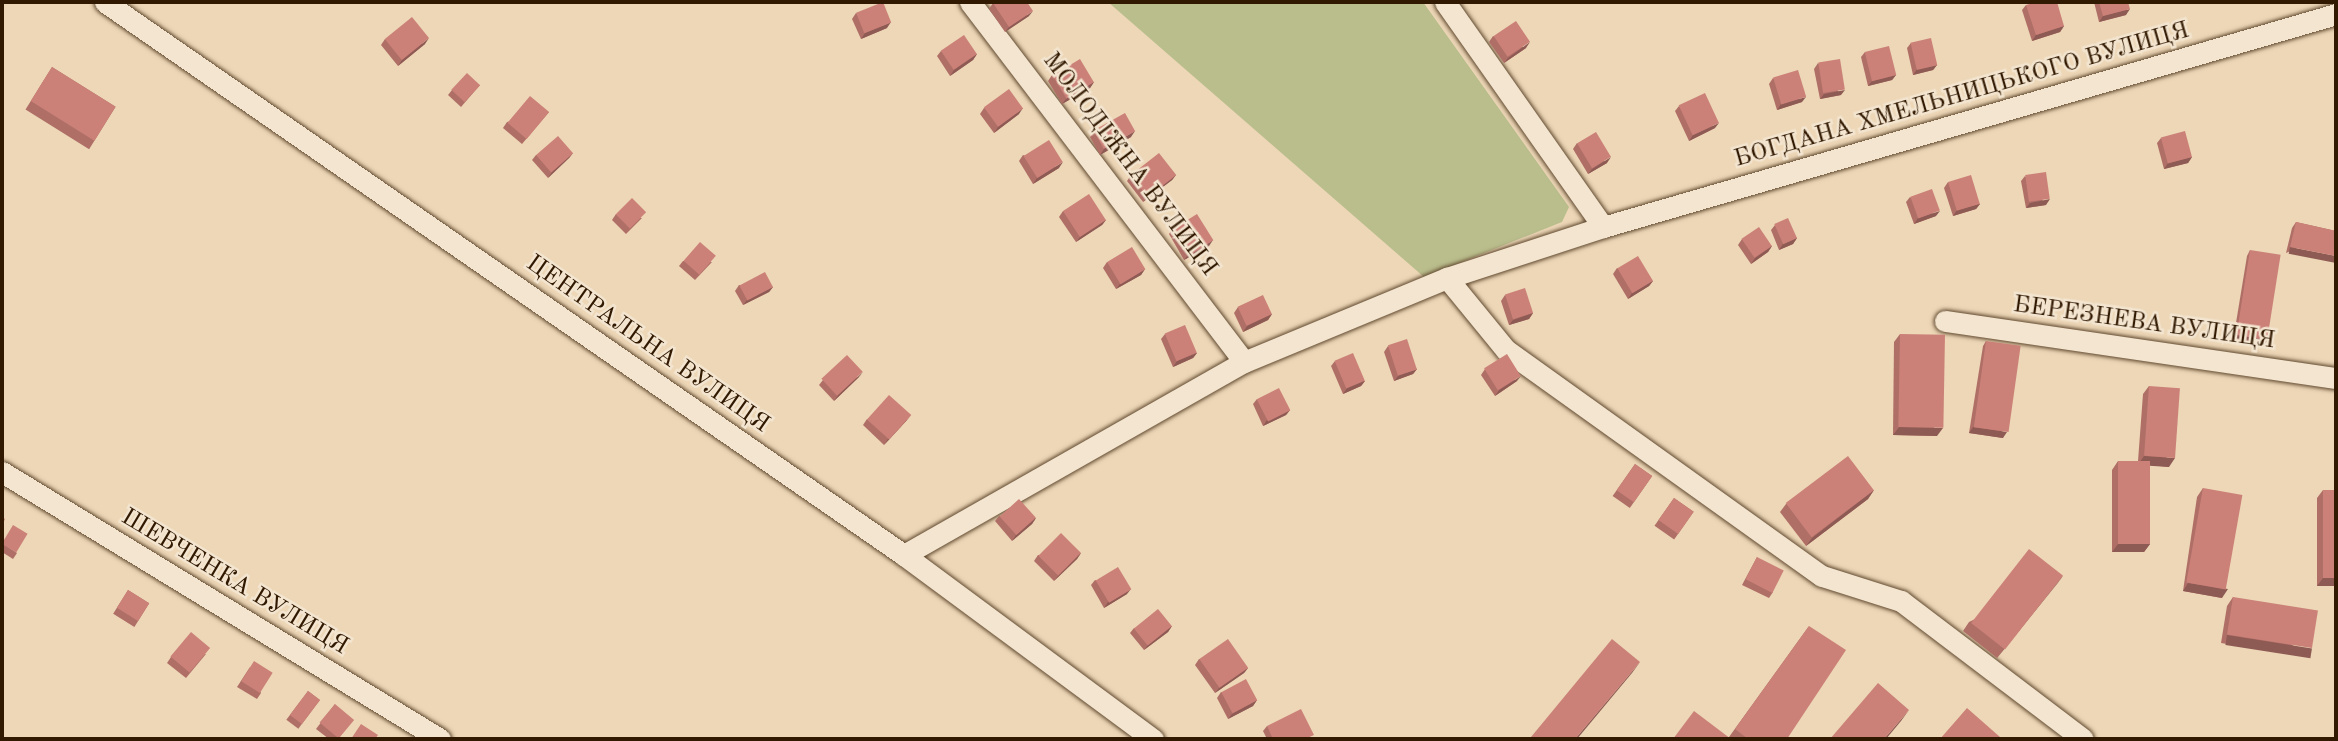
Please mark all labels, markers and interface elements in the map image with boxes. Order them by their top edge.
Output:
street label: БОГДАНА ХМЕЛЬНИЦЬКОГО ВУЛИЦЯ [1731,17,2193,175]
street label: МОЛОДІЖНА ВУЛИЦЯ [1035,47,1223,283]
street label: ЦЕНТРАЛЬНА ВУЛИЦЯ [520,250,774,440]
street label: БЕРЕЗНЕВА ВУЛИЦЯ [2011,291,2277,357]
street label: ШЕВЧЕНКА ВУЛИЦЯ [115,504,353,662]

